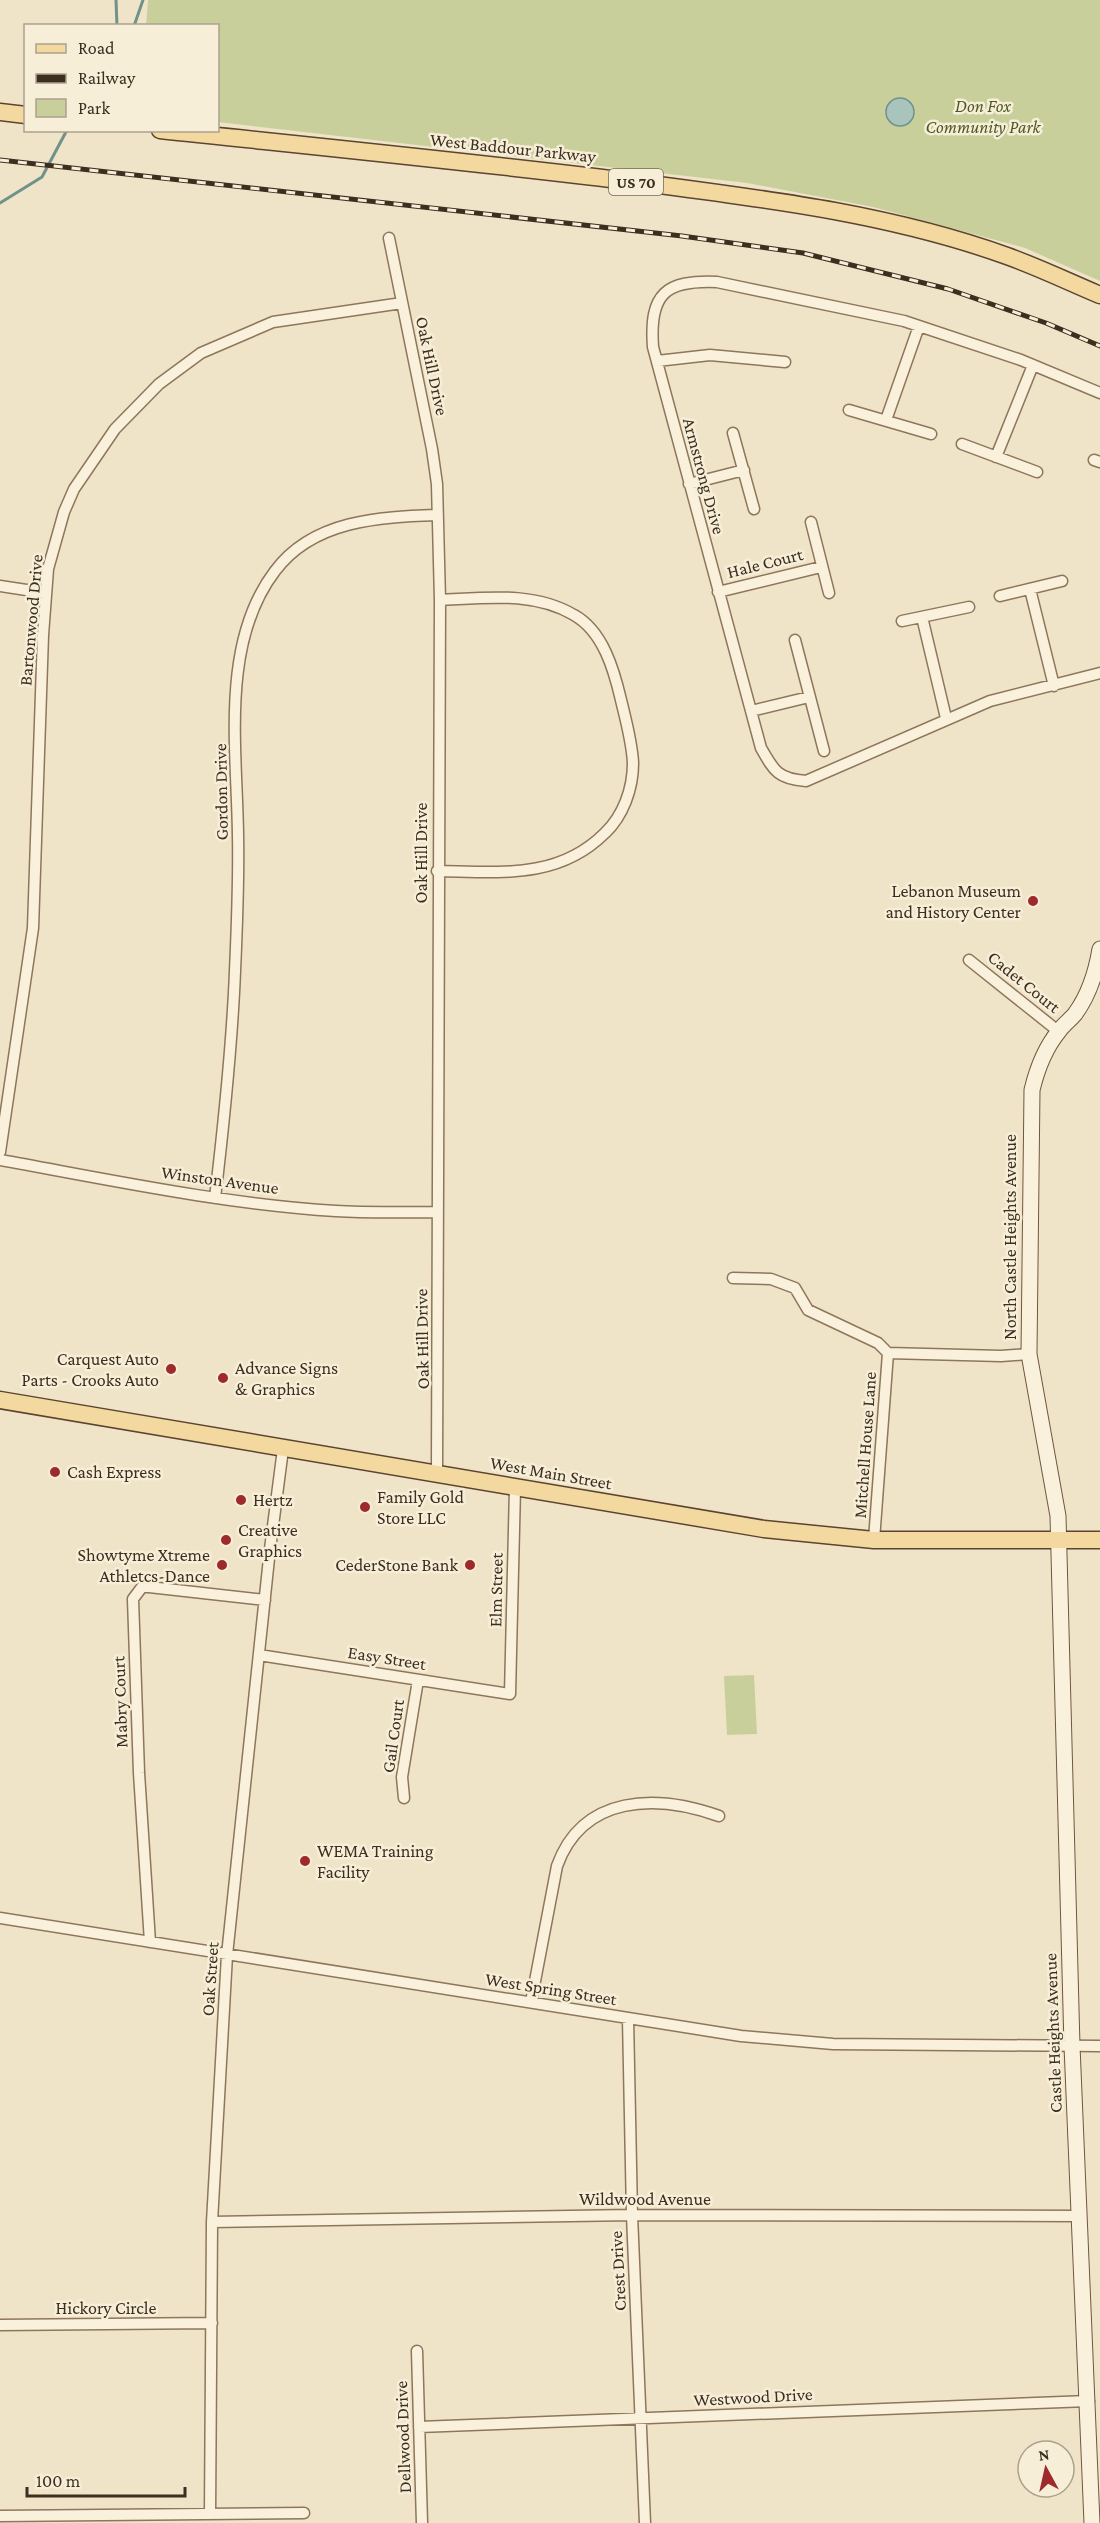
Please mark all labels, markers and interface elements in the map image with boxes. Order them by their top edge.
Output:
legend [24,24,219,132]
text: Road [78,38,115,58]
text: Railway [78,68,136,88]
park label: Don Fox Community Park [926,96,1042,137]
text: Park [78,98,110,118]
street label: West Baddour Parkway [429,129,598,167]
road number: US 70 [609,169,663,195]
street label: Oak Hill Drive [412,315,452,417]
street label: Armstrong Drive [679,415,729,537]
street label: Hale Court [725,544,806,582]
street label: Bartonwood Drive [15,553,47,687]
street label: Gordon Drive [210,743,232,841]
street label: Oak Hill Drive [411,802,431,903]
place label: Lebanon Museum and History Center [885,881,1022,922]
marker: Lebanon Museum and History Center [1026,894,1040,908]
street label: Cadet Court [984,947,1065,1018]
street label: North Castle Heights Avenue [1000,1134,1020,1340]
street label: Winston Avenue [160,1162,280,1198]
street label: Oak Hill Drive [411,1288,433,1390]
place label: Carquest Auto Parts - Crooks Auto [22,1349,159,1390]
place label: Advance Signs & Graphics [235,1358,338,1399]
marker: Carquest Auto Parts - Crooks Auto [164,1362,178,1376]
marker: Advance Signs & Graphics [216,1371,230,1385]
street label: Mitchell House Lane [850,1371,880,1519]
street label: West Main Street [489,1452,614,1494]
place label: Cash Express [67,1462,161,1482]
marker: Cash Express [48,1465,62,1479]
place label: Family Gold Store LLC [377,1487,464,1528]
place label: Hertz [253,1490,293,1510]
marker: Hertz [234,1493,248,1507]
marker: Family Gold Store LLC [358,1500,372,1514]
place label: Creative Graphics [238,1520,302,1561]
marker: Creative Graphics [219,1533,233,1547]
place label: Showtyme Xtreme Athletcs-Dance [78,1545,210,1586]
street label: Elm Street [485,1552,507,1627]
place label: CederStone Bank [335,1555,458,1575]
marker: Showtyme Xtreme Athletcs-Dance [215,1558,229,1572]
marker: CederStone Bank [463,1558,477,1572]
street label: Easy Street [346,1642,429,1674]
street label: Mabry Court [108,1655,132,1748]
street label: Gail Court [378,1697,408,1774]
place label: WEMA Training Facility [317,1841,434,1882]
marker: WEMA Training Facility [298,1854,312,1868]
street label: Oak Street [197,1940,223,2017]
street label: Castle Heights Avenue [1040,1953,1066,2113]
street label: West Spring Street [484,1969,619,2009]
street label: Wildwood Avenue [579,2189,711,2209]
street label: Crest Drive [606,2230,630,2312]
street label: Hickory Circle [56,2298,156,2318]
street label: Dellwood Drive [391,2380,415,2493]
street label: Westwood Drive [693,2384,813,2410]
north arrow [1016,2439,1076,2499]
text: N [1037,2445,1051,2464]
scale bar [27,2460,184,2498]
text: 100 m [36,2471,81,2491]

